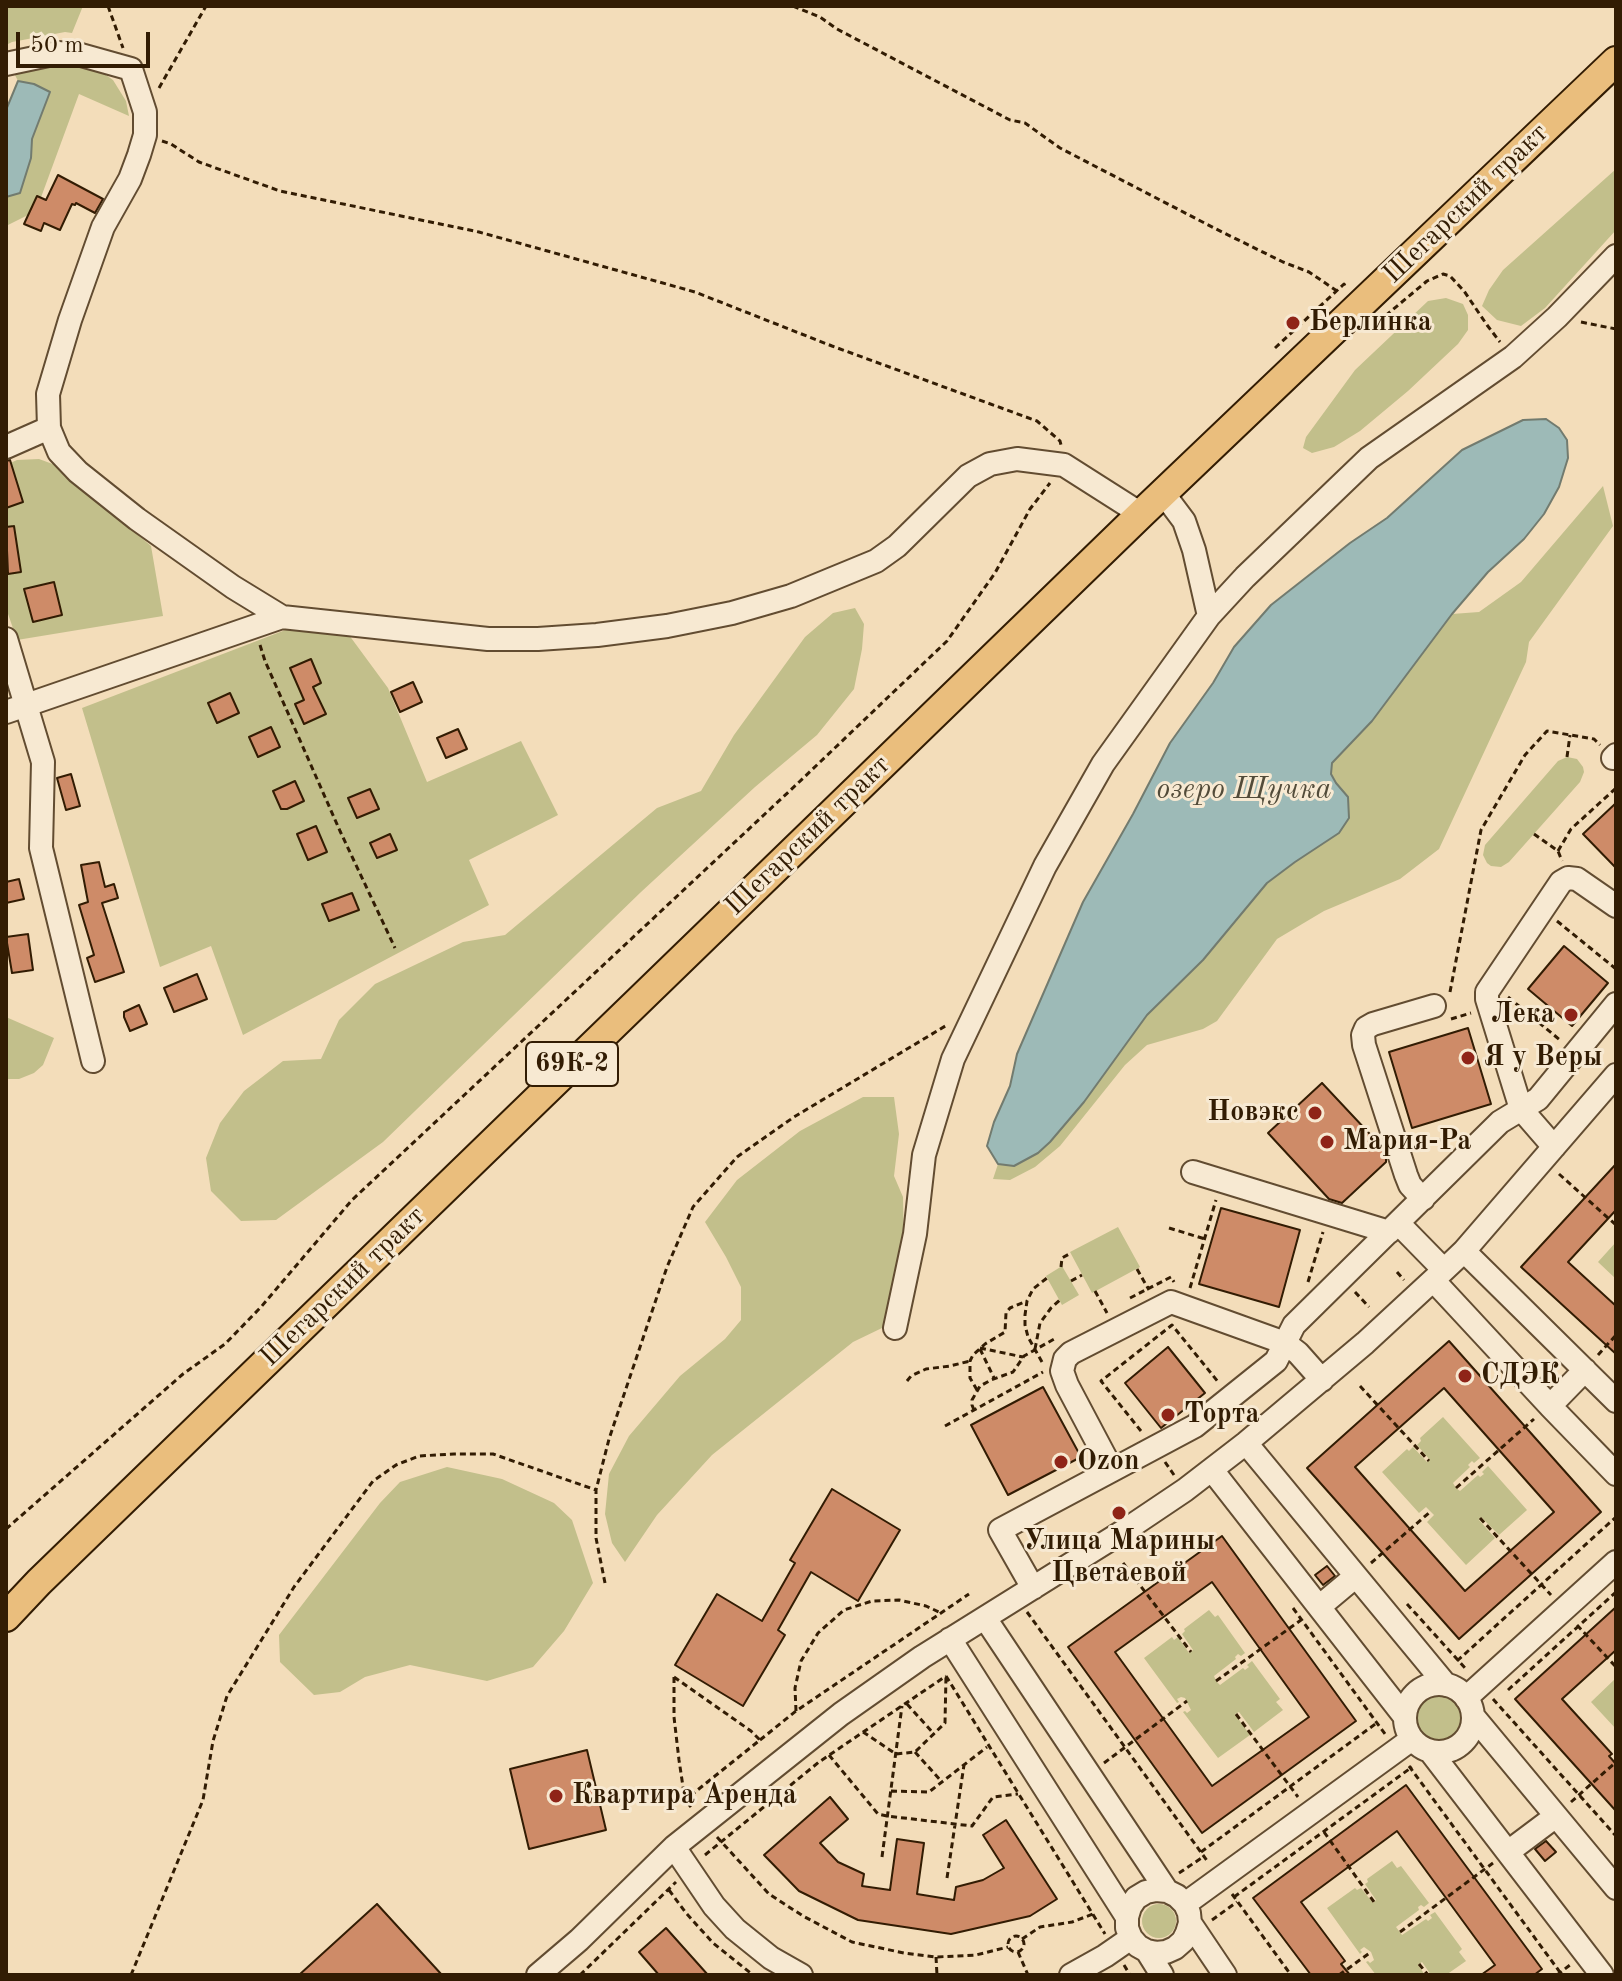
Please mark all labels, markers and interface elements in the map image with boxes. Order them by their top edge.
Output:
scale bar [20,16,154,66]
text: 50 m [30,34,84,58]
street label: Шегарский тракт [1376,117,1556,291]
place label: Берлинка [1309,306,1432,340]
marker: Берлинка [1284,314,1302,332]
street label: Шегарский тракт [718,749,898,923]
water label: озеро Щучка [1156,772,1332,808]
place label: Лека [1491,998,1555,1032]
marker: Лека [1562,1006,1580,1024]
place label: Я у Веры [1484,1041,1602,1075]
road number: 69К-2 [526,1042,618,1086]
marker: Я у Веры [1459,1049,1477,1067]
place label: Новэкс [1207,1096,1299,1130]
marker: Новэкс [1306,1104,1324,1122]
place label: Мария-Ра [1343,1125,1472,1159]
marker: Мария-Ра [1318,1133,1336,1151]
street label: Шегарский тракт [253,1200,433,1374]
place label: СДЭК [1481,1359,1560,1393]
marker: СДЭК [1456,1367,1474,1385]
place label: Торта [1184,1398,1260,1432]
marker: Торта [1159,1406,1177,1424]
place label: Ozon [1077,1445,1139,1479]
marker: Ozon [1052,1453,1070,1471]
marker: Улица Марины Цветаевой [1110,1504,1128,1522]
place label: Улица Марины Цветаевой [1023,1525,1215,1591]
place label: Квартира Аренда [572,1779,797,1813]
marker: Квартира Аренда [547,1787,565,1805]

